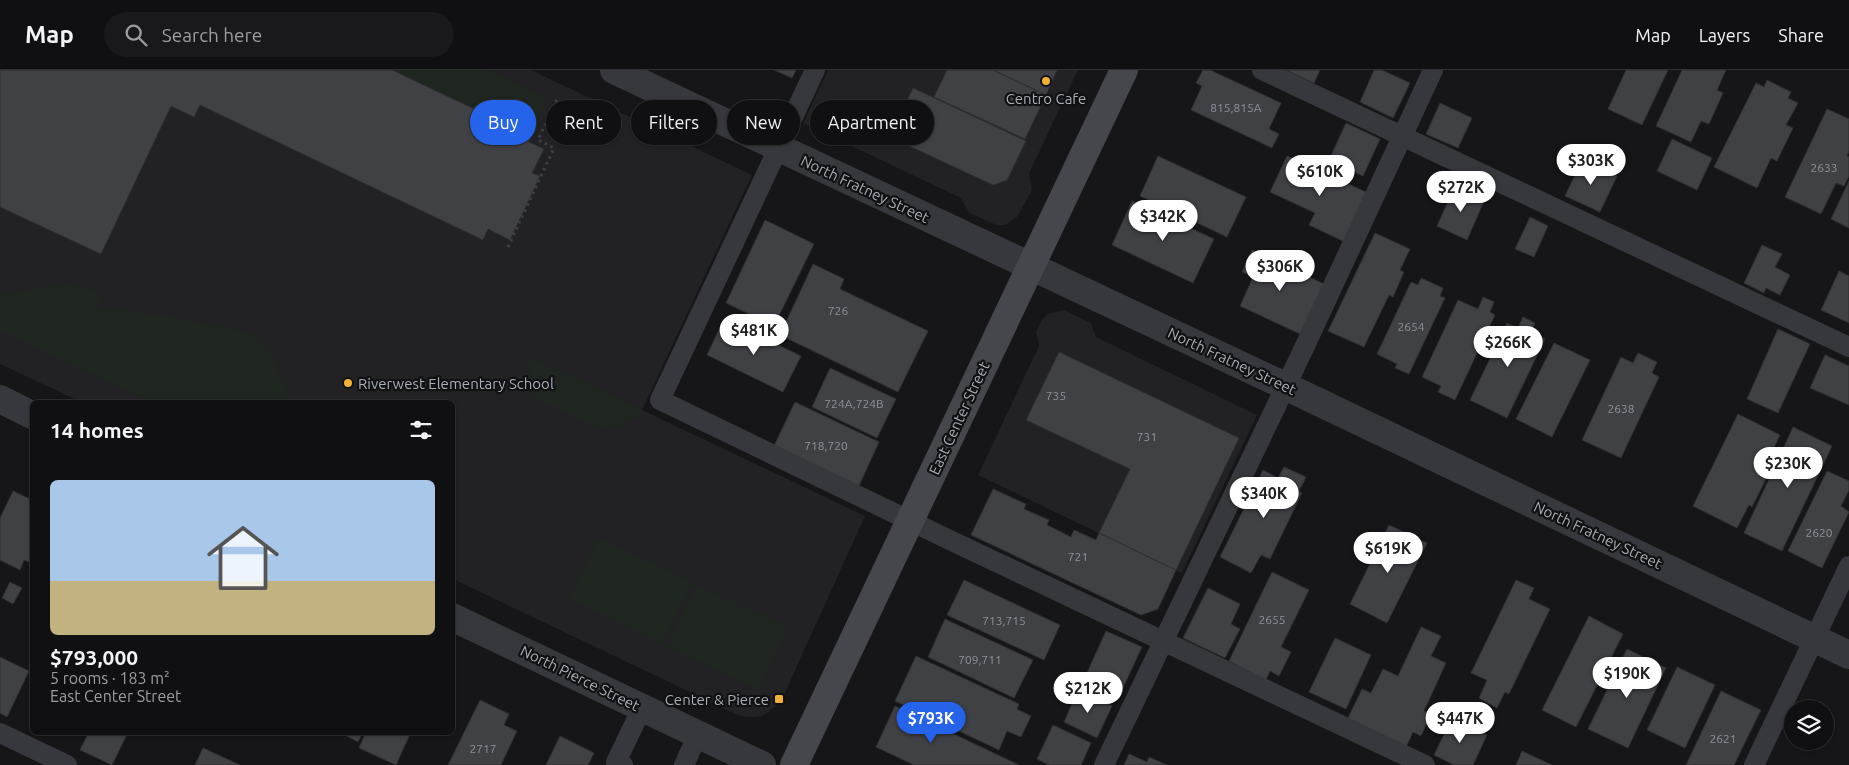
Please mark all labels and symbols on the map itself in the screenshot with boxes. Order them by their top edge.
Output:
marker: Centro Cafe [1040,75,1052,87]
place label: Centro Cafe [1006,90,1086,107]
house number: 815,815A [1210,101,1262,114]
pin: $303K [1556,144,1626,186]
street label: North Fratney Street [798,152,932,226]
pin: $610K [1285,154,1355,197]
house number: 2633 [1810,161,1838,174]
pin: $272K [1426,170,1496,213]
pin: $342K [1128,200,1198,242]
pin: $306K [1245,250,1315,292]
house number: 726 [828,304,848,317]
pin: $481K [719,314,789,356]
house number: 2654 [1397,320,1425,333]
street label: North Fratney Street [1165,324,1299,398]
pin: $266K [1473,326,1543,368]
street label: East Center Street [925,359,993,477]
place label: Riverwest Elementary School [358,375,554,392]
marker: Riverwest Elementary School [342,377,354,389]
house number: 735 [1046,389,1066,402]
house number: 724A,724B [824,397,884,410]
house number: 2638 [1607,402,1635,415]
house number: 731 [1137,430,1157,443]
house number: 718,720 [804,439,848,452]
pin: $230K [1753,446,1823,489]
pin: $340K [1229,476,1299,519]
street label: North Fratney Street [1531,498,1665,572]
house number: 2620 [1805,526,1833,539]
pin: $619K [1353,532,1423,574]
house number: 721 [1068,550,1088,563]
house number: 2655 [1258,613,1286,626]
house number: 713,715 [982,614,1026,627]
street label: North Pierce Street [518,642,642,714]
house number: 709,711 [958,653,1002,666]
pin: $190K [1592,656,1662,699]
pin: $212K [1053,672,1123,714]
place label: Center & Pierce [665,691,769,708]
marker: Center & Pierce [773,693,785,705]
pin: $793K [896,702,966,744]
pin: $447K [1425,702,1495,744]
house number: 2621 [1709,732,1737,745]
house number: 2717 [469,742,497,755]

